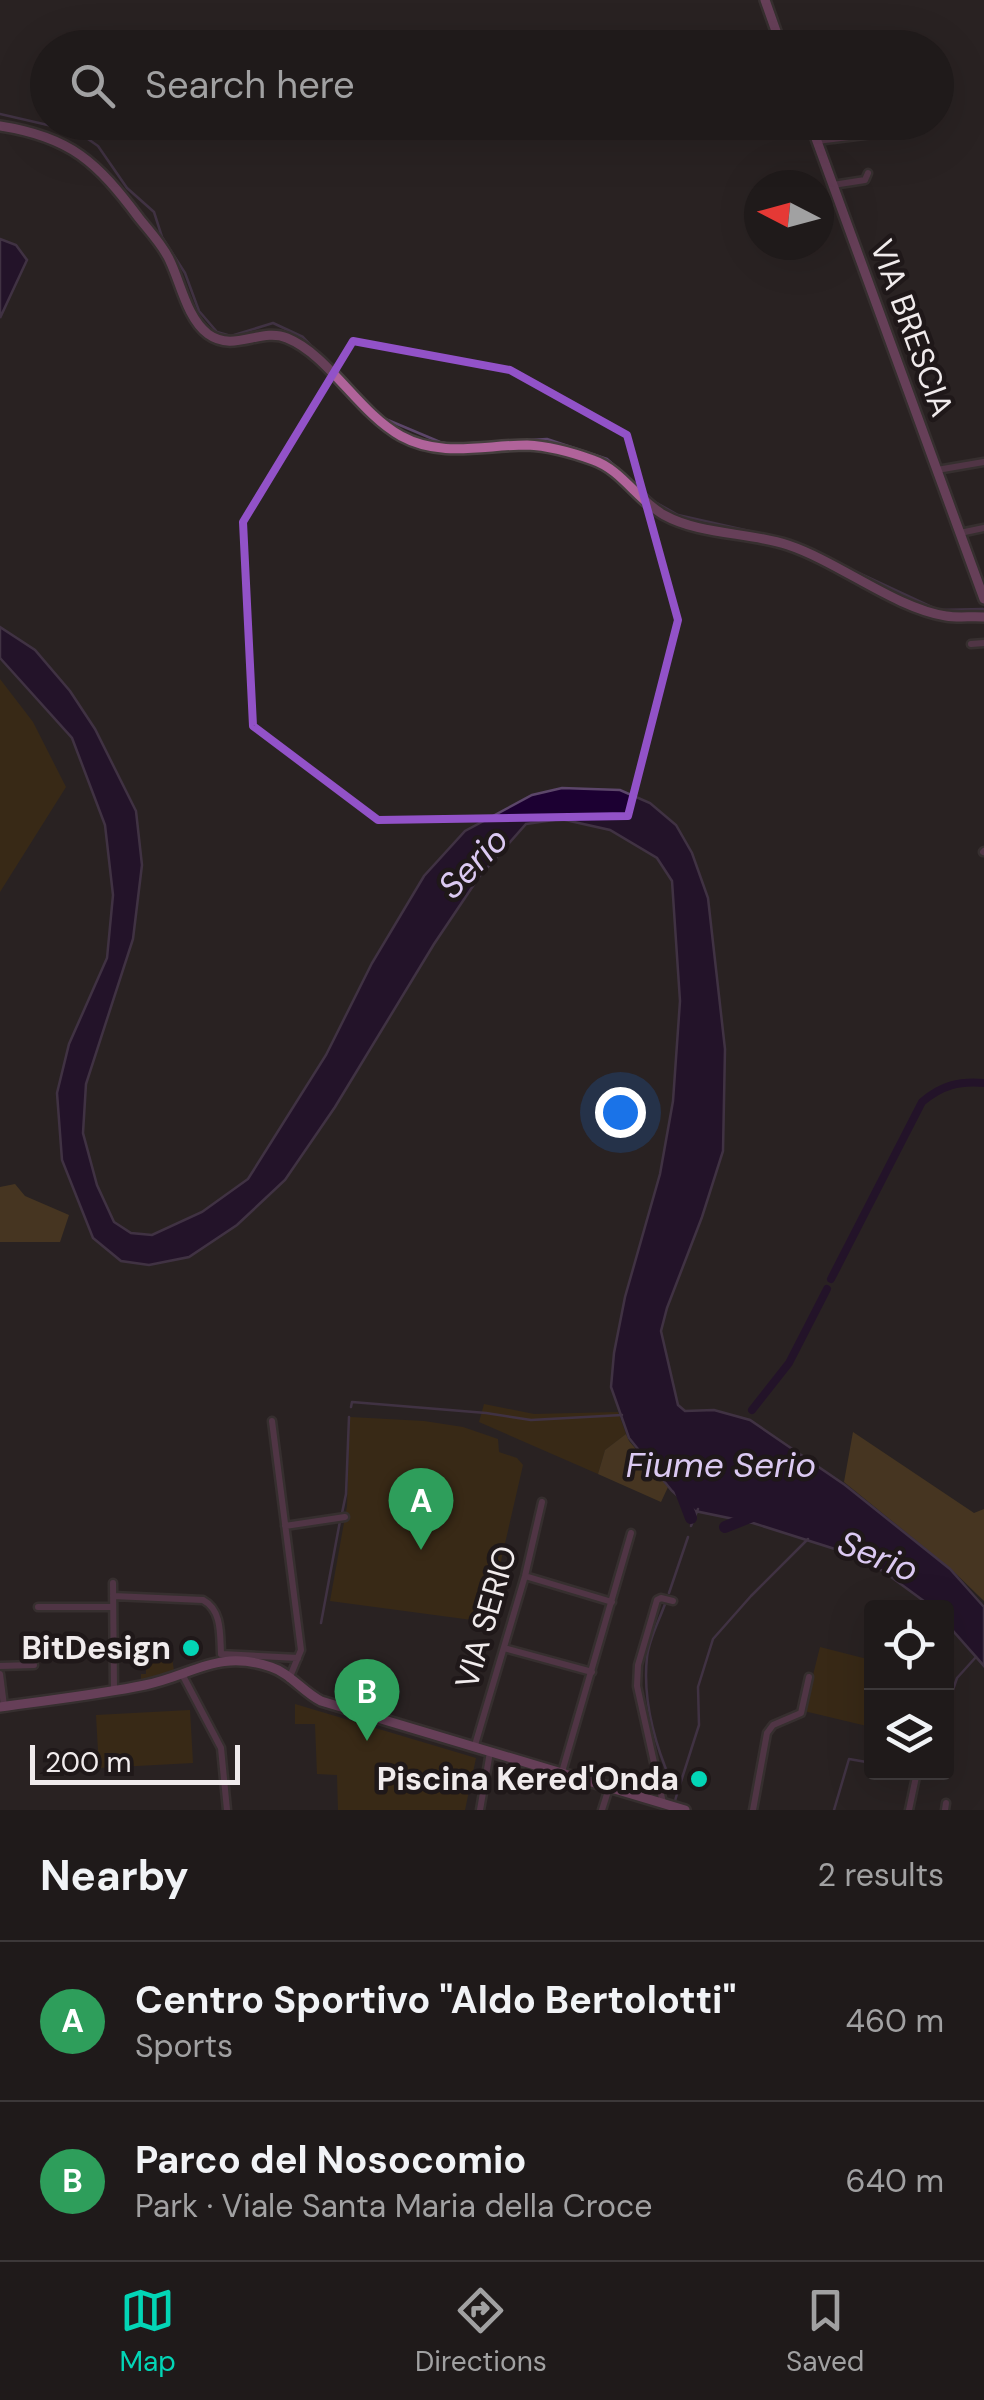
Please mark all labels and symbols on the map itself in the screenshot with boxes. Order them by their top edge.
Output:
north arrow [744,170,834,260]
street label: VIA BRESCIA [861,234,963,422]
water label: Serio [428,817,518,909]
your location [595,1087,646,1138]
water label: Fiume Serio [626,1442,816,1488]
pin: A [388,1468,454,1550]
water label: Serio [831,1519,925,1593]
street label: VIA SERIO [446,1541,526,1693]
place label: BitDesign [21,1627,171,1669]
marker: BitDesign [180,1637,202,1659]
pin: B [334,1658,400,1741]
scale bar [30,1740,240,1784]
place label: Piscina Kered'Onda [377,1758,679,1800]
marker: Piscina Kered'Onda [688,1768,710,1790]

